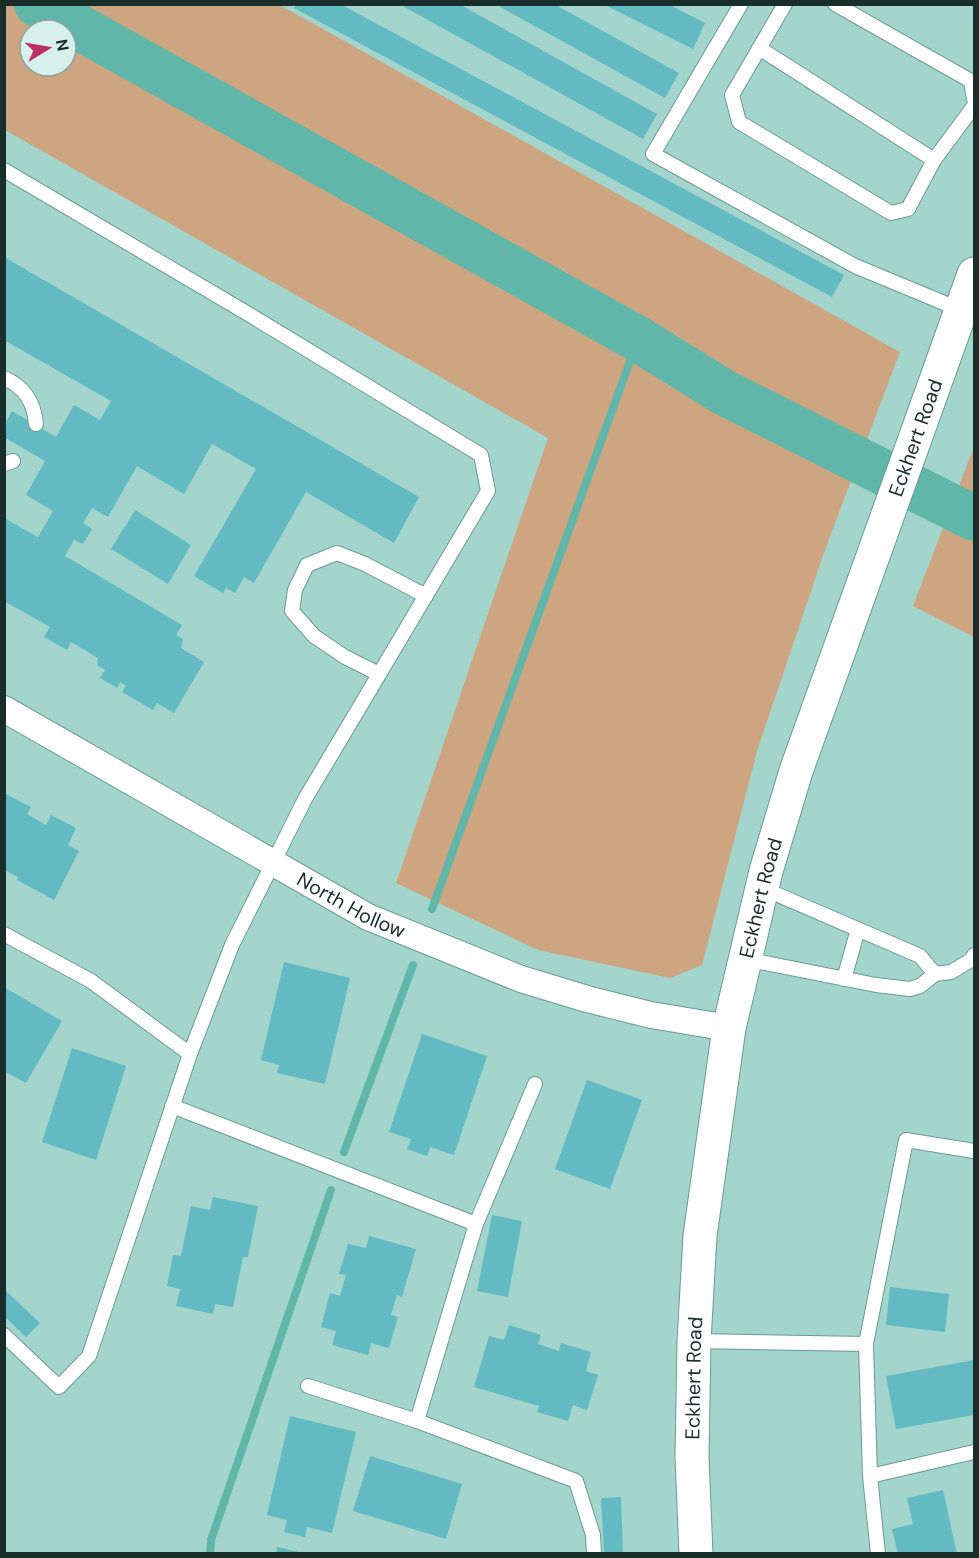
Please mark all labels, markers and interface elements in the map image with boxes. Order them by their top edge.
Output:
north arrow [18,18,78,78]
text: N [51,38,74,53]
street label: Eckhert Road [882,375,948,500]
street label: Eckhert Road [733,835,788,961]
street label: North Hollow [292,866,409,944]
street label: Eckhert Road [679,1316,708,1440]

